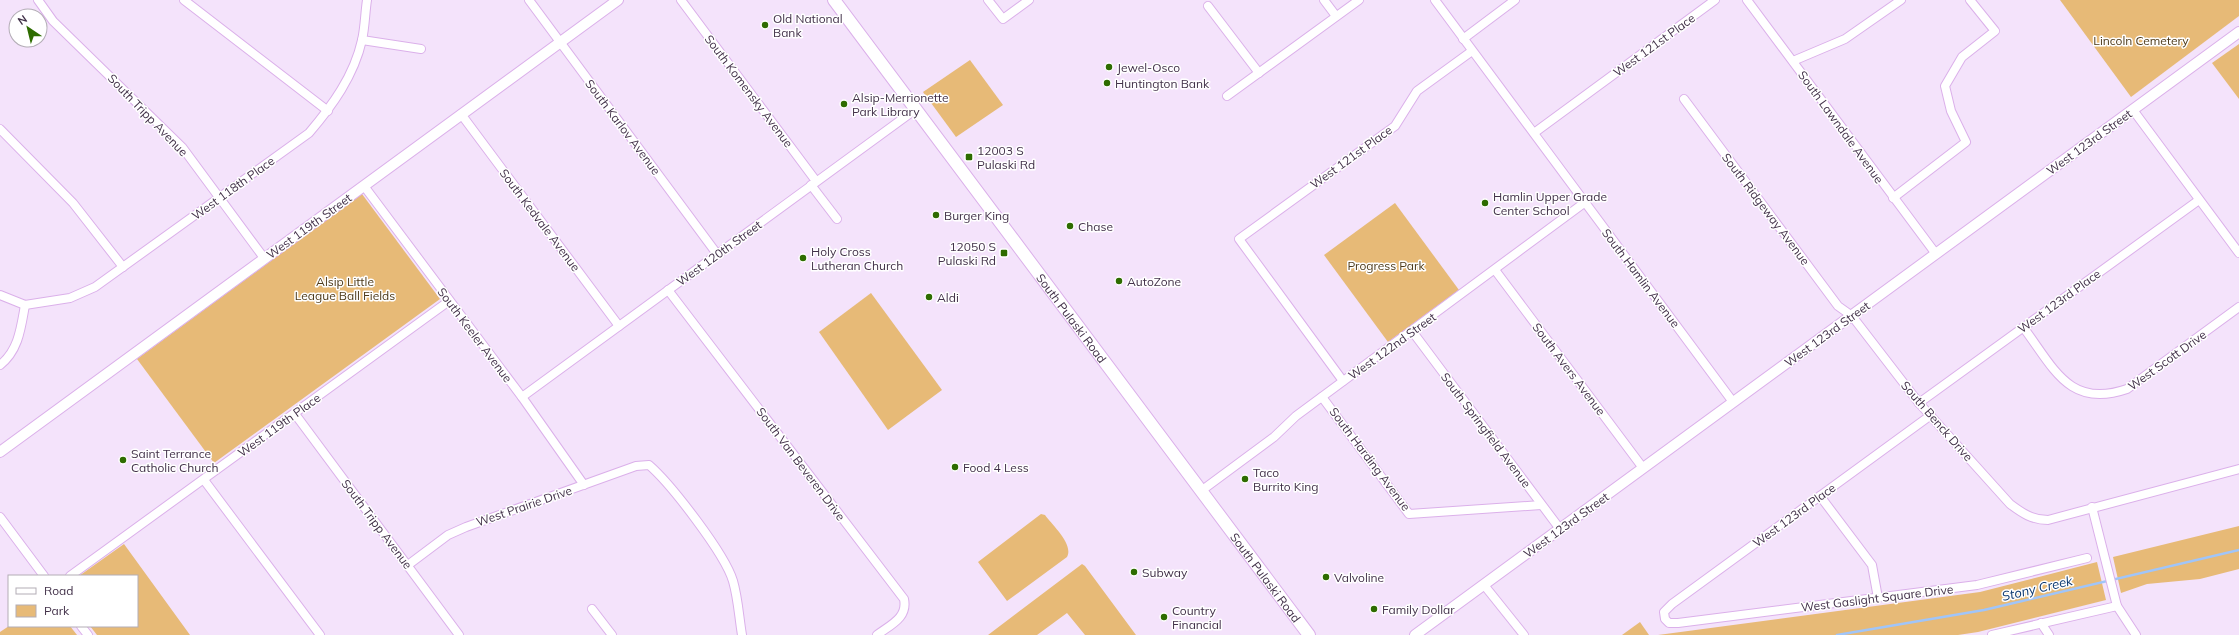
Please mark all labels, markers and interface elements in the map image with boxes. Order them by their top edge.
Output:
north arrow [8,8,48,48]
street label: West 121st Place [1610,10,1698,80]
place label: Old National Bank [773,11,843,40]
text: N [15,12,30,28]
marker: Old National Bank [760,20,770,30]
street label: South Komensky Avenue [702,32,796,150]
park label: Lincoln Cemetery [2093,33,2189,48]
place label: Jewel-Osco [1117,60,1180,75]
marker: Jewel-Osco [1104,62,1114,72]
street label: South Lawndale Avenue [1795,68,1887,186]
street label: South Tripp Avenue [105,71,191,159]
street label: South Karlov Avenue [582,76,664,178]
place label: Huntington Bank [1115,76,1210,91]
marker: Huntington Bank [1102,78,1112,88]
place label: Alsip-Merrionette Park Library [852,90,949,119]
marker: Alsip-Merrionette Park Library [839,99,849,109]
street label: West 123rd Street [2043,106,2135,178]
street label: West 121st Place [1307,122,1395,192]
place label: 12003 S Pulaski Rd [977,143,1035,172]
street label: South Ridgeway Avenue [1719,150,1813,268]
marker: 12003 S Pulaski Rd [964,152,974,162]
street label: West 118th Place [189,153,277,223]
street label: South Kedvale Avenue [497,166,583,274]
place label: Hamlin Upper Grade Center School [1493,189,1607,218]
street label: West 119th Street [264,190,354,262]
marker: Hamlin Upper Grade Center School [1480,198,1490,208]
place label: Burger King [944,208,1009,223]
marker: Burger King [931,210,941,220]
street label: West 120th Street [674,217,764,289]
place label: Chase [1078,219,1113,234]
marker: Chase [1065,221,1075,231]
street label: South Hamlin Avenue [1599,225,1683,331]
place label: 12050 S Pulaski Rd [938,239,996,268]
place label: Holy Cross Lutheran Church [811,244,903,273]
marker: 12050 S Pulaski Rd [999,248,1009,258]
marker: Holy Cross Lutheran Church [798,253,808,263]
park label: Progress Park [1347,258,1425,273]
street label: West 123rd Place [2015,266,2103,336]
street label: South Pulaski Road [1033,270,1110,366]
park label: Alsip Little League Ball Fields [295,274,395,303]
place label: AutoZone [1127,274,1181,289]
marker: AutoZone [1114,276,1124,286]
street label: South Keeler Avenue [434,285,516,385]
place label: Aldi [937,290,959,305]
marker: Aldi [924,292,934,302]
street label: West 123rd Street [1781,298,1873,370]
street label: West 122nd Street [1345,309,1439,383]
street label: South Avers Avenue [1529,320,1609,418]
street label: West Scott Drive [2125,327,2209,393]
street label: South Springfield Avenue [1438,370,1534,490]
street label: South Benck Drive [1898,378,1976,464]
street label: West 119th Place [235,390,323,460]
street label: South Van Beveren Drive [753,404,849,524]
street label: South Harding Avenue [1326,404,1414,514]
place label: Saint Terrance Catholic Church [131,446,219,475]
marker: Saint Terrance Catholic Church [118,455,128,465]
place label: Food 4 Less [963,460,1029,475]
marker: Food 4 Less [950,462,960,472]
place label: Taco Burrito King [1253,465,1319,494]
marker: Taco Burrito King [1240,474,1250,484]
street label: South Tripp Avenue [338,476,416,572]
street label: West 123rd Place [1750,480,1838,550]
street label: West Prairie Drive [474,483,574,529]
street label: West 123rd Street [1520,489,1612,561]
street label: South Pulaski Road [1228,530,1304,625]
place label: Subway [1142,565,1188,580]
marker: Subway [1129,567,1139,577]
place label: Valvoline [1334,570,1384,585]
marker: Valvoline [1321,572,1331,582]
water label: Stony Creek [2000,572,2074,604]
legend [8,575,138,627]
street label: West Gaslight Square Drive [1800,581,1954,615]
text: Road [44,583,73,598]
place label: Family Dollar [1382,602,1455,617]
text: Park [44,603,70,618]
place label: Country Financial [1172,603,1222,632]
marker: Family Dollar [1369,604,1379,614]
marker: Country Financial [1159,612,1169,622]

